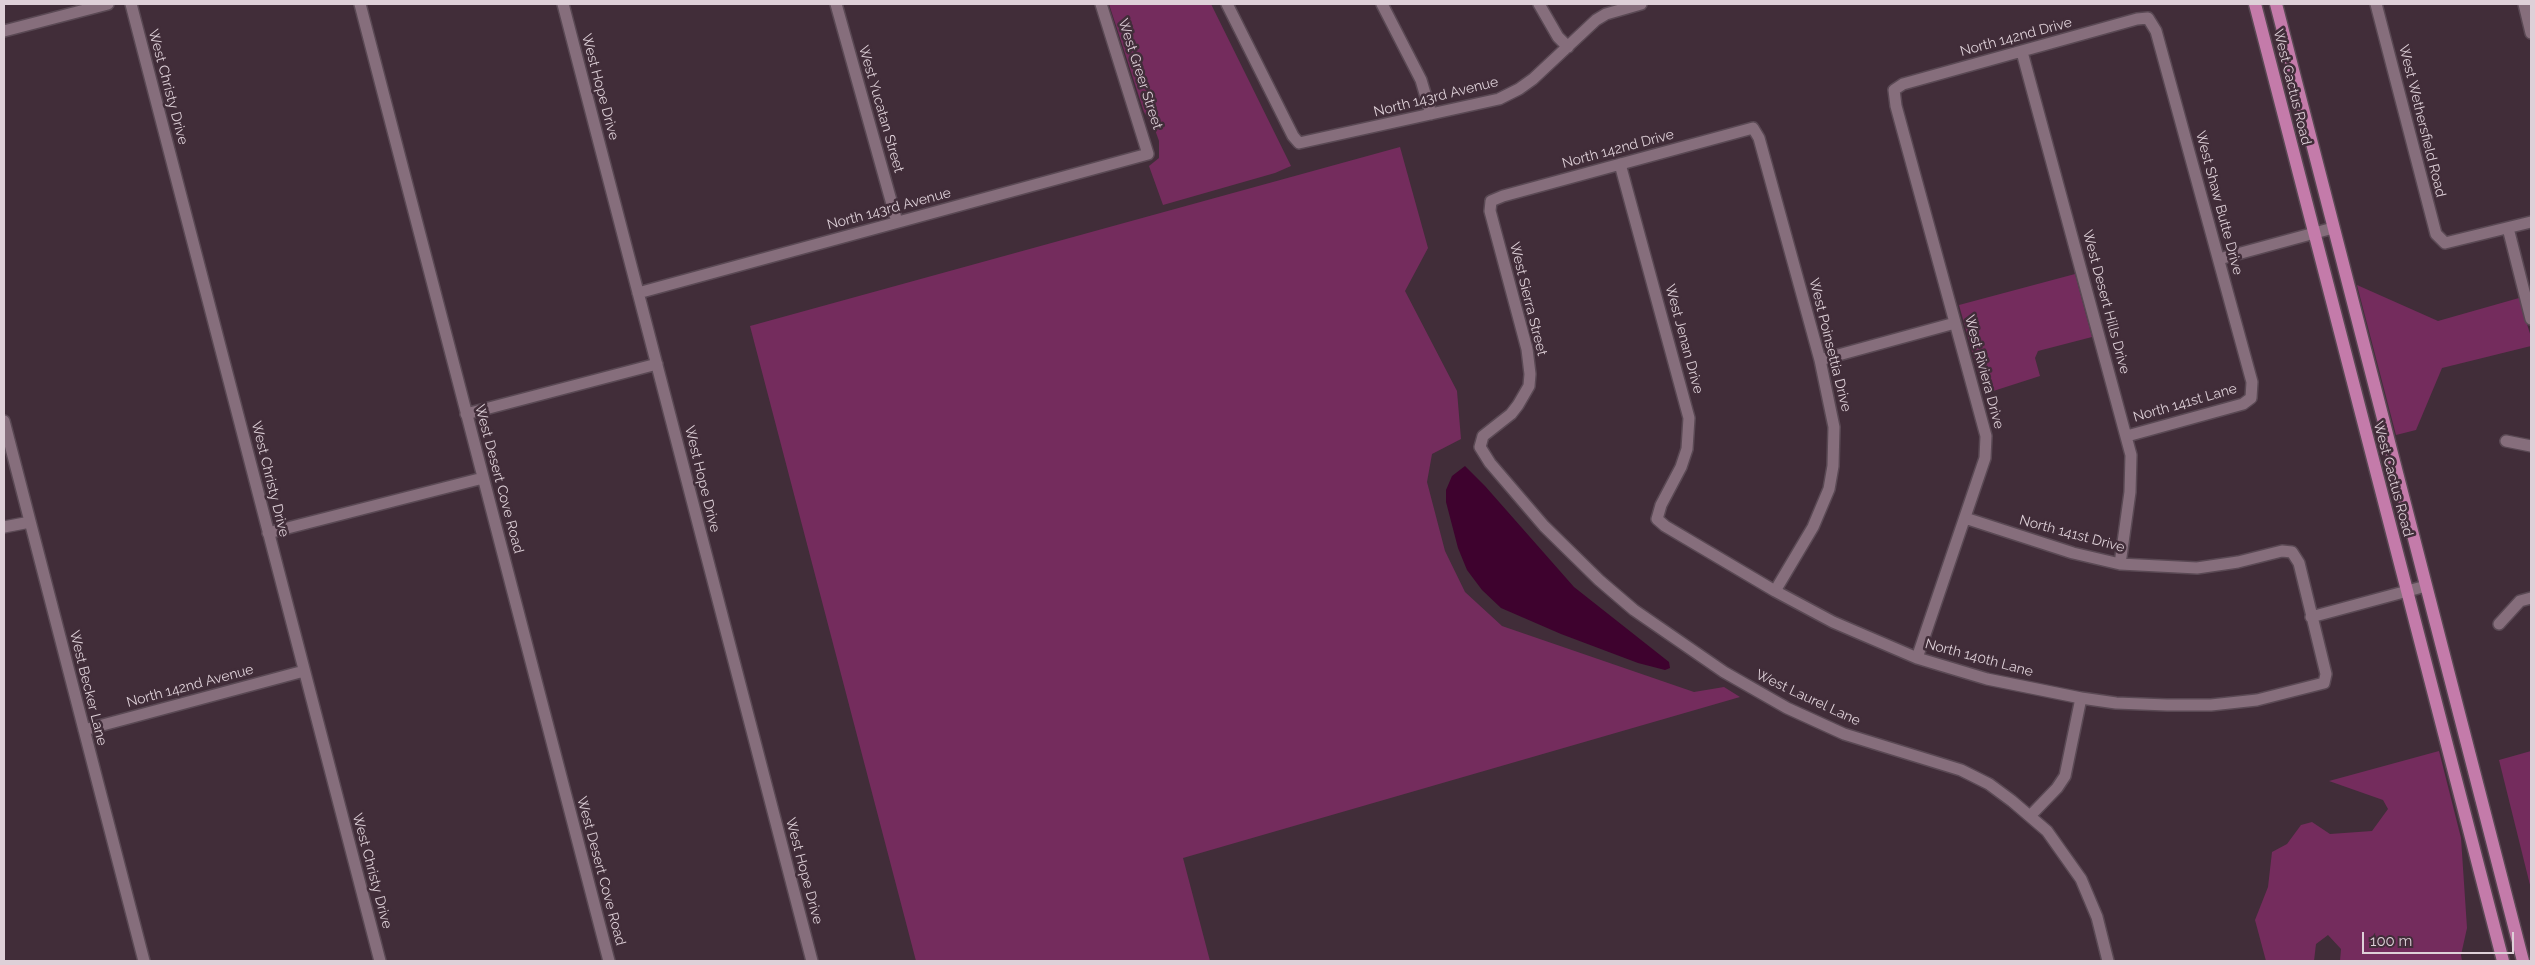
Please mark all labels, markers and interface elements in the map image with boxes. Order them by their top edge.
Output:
street label: North 142nd Drive [1958,14,2074,60]
street label: West Greer Street [1114,17,1166,131]
street label: West Cactus Road [2269,27,2315,147]
street label: West Christy Drive [145,28,191,146]
street label: West Hope Drive [578,32,622,142]
street label: West Yucatan Street [855,43,907,175]
street label: West Wethersfield Road [2395,43,2449,199]
street label: North 143rd Avenue [1372,73,1500,121]
street label: North 142nd Drive [1560,126,1676,172]
street label: West Shaw Butte Drive [2192,129,2246,277]
street label: North 143rd Avenue [825,184,953,234]
street label: West Desert Hills Drive [2079,228,2133,376]
street label: West Sierra Street [1506,240,1550,358]
street label: West Poinsettia Drive [1805,276,1855,414]
street label: West Jenan Drive [1661,282,1707,396]
street label: West Riviera Drive [1961,313,2007,431]
street label: North 141st Lane [2131,380,2239,426]
street label: West Desert Cove Road [471,403,527,555]
street label: West Christy Drive [247,419,293,539]
street label: West Cactus Road [2370,419,2416,539]
street label: West Hope Drive [681,424,723,534]
street label: North 141st Drive [2017,512,2127,556]
street label: West Becker Lane [66,629,110,747]
street label: North 140th Lane [1923,636,2035,680]
street label: North 142nd Avenue [125,661,255,711]
street label: West Laurel Lane [1753,666,1863,730]
street label: West Desert Cove Road [573,795,629,947]
street label: West Christy Drive [349,812,395,930]
street label: West Hope Drive [782,816,826,926]
scale bar [2365,922,2518,954]
text: 100 m [2370,932,2412,950]

